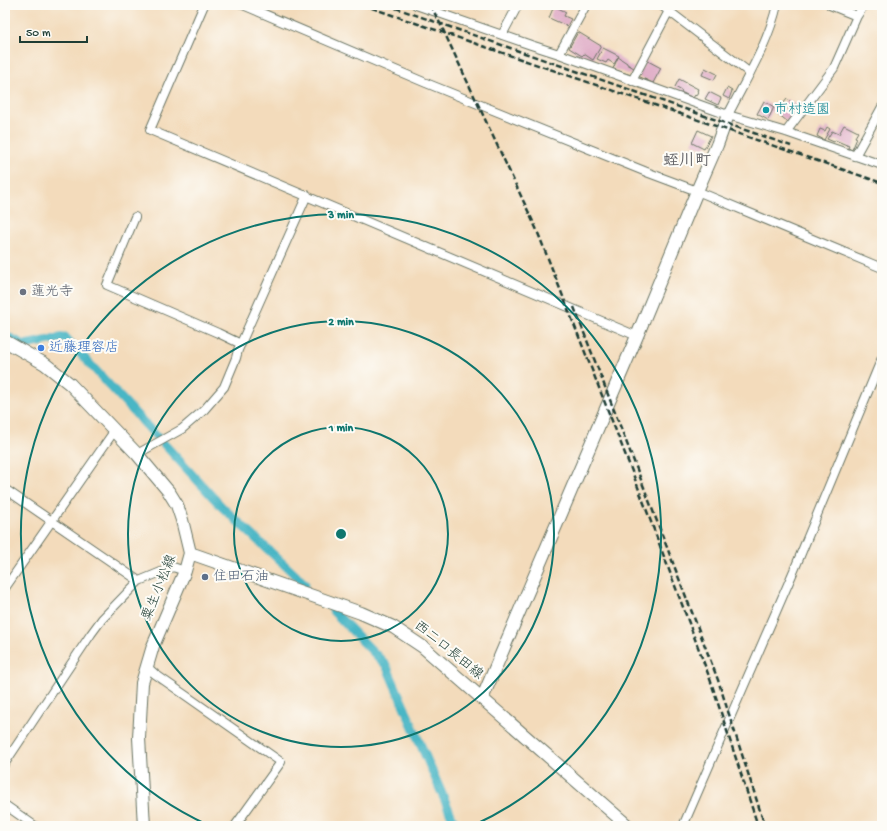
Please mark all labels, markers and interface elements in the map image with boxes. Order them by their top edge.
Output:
scale bar [20,18,87,44]
text: 50 m [26,27,51,41]
place label: 市村造園 [774,102,830,119]
marker: 市村造園 [761,105,771,115]
district label: 蛭川町 [663,152,711,172]
text: 3 min [327,209,354,223]
place label: 蓮光寺 [31,284,73,301]
marker: 蓮光寺 [18,287,28,297]
text: 2 min [328,316,354,330]
place label: 近藤理容店 [49,340,119,357]
marker: 近藤理容店 [36,343,46,353]
text: 1 min [328,422,354,436]
centre of rings [334,527,348,541]
street label: 粟生小松線 [139,552,181,624]
place label: 住田石油 [213,569,269,586]
marker: 住田石油 [200,572,210,582]
street label: 西二口長田線 [410,618,486,684]

